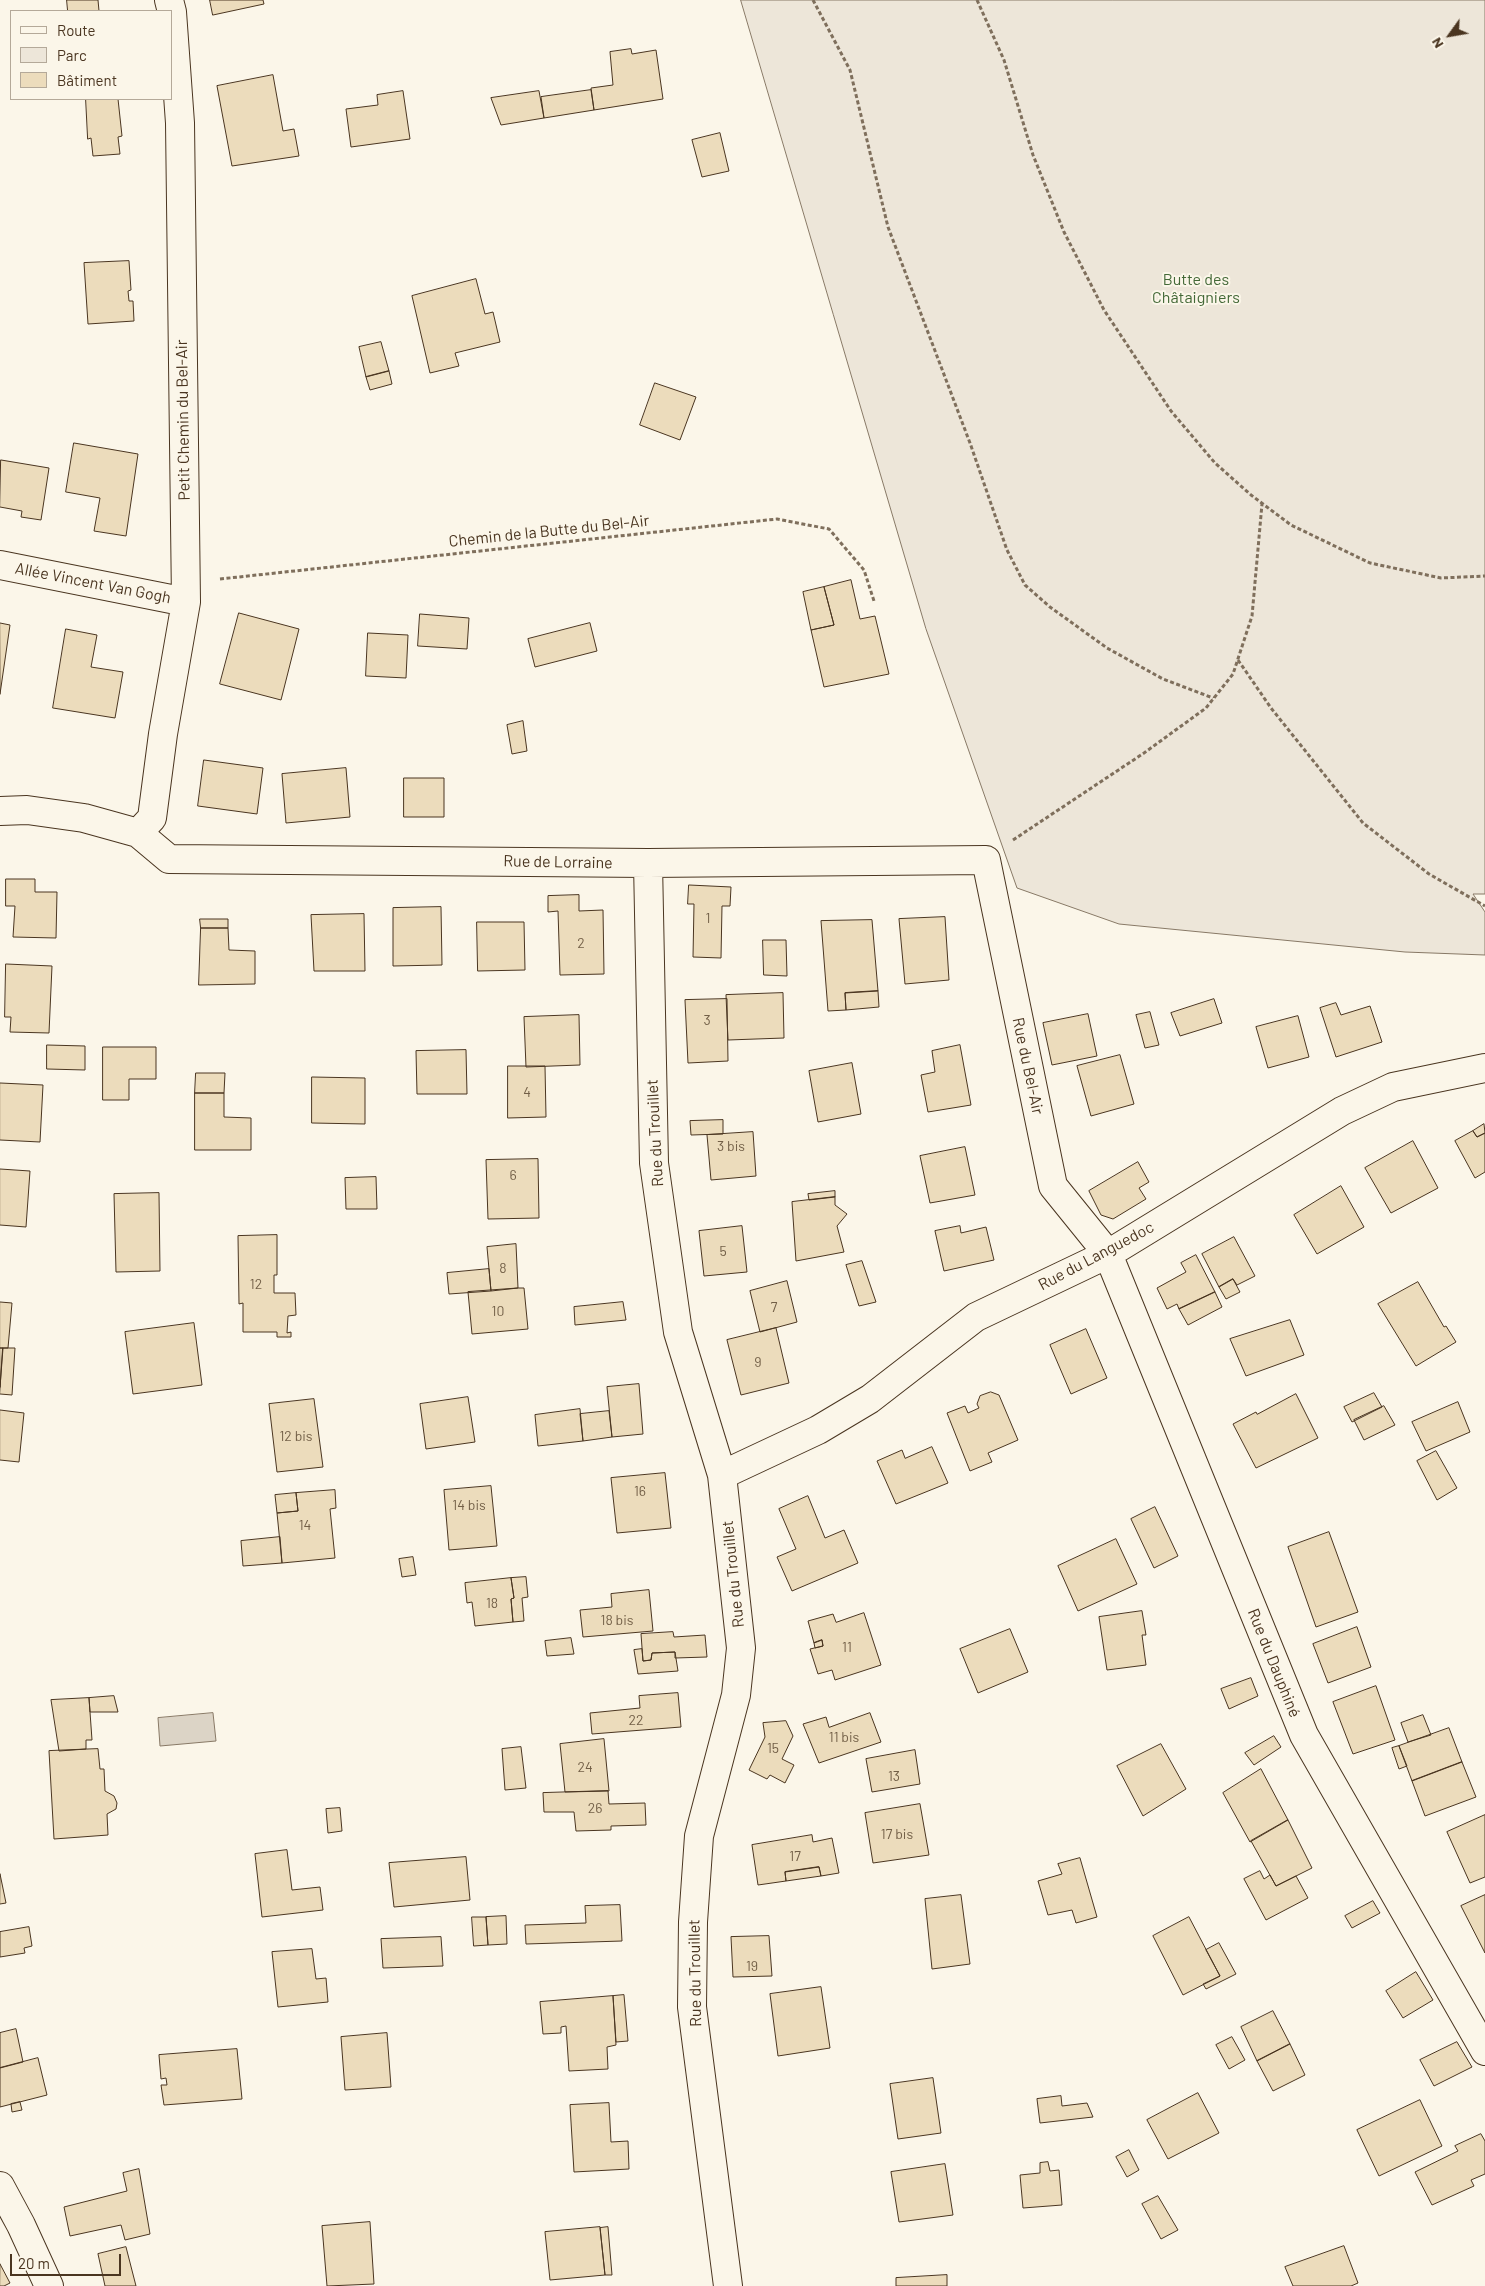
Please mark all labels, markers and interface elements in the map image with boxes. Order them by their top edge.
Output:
legend [10,10,172,100]
north arrow [1425,10,1475,60]
text: Route [57,21,96,39]
text: N [1427,35,1447,52]
text: Parc [57,46,87,64]
text: Bâtiment [57,71,117,89]
park label: Butte des Châtaigniers [1152,270,1240,308]
street label: Petit Chemin du Bel-Air [172,339,194,501]
street label: Chemin de la Butte du Bel-Air [448,511,650,551]
street label: Allée Vincent Van Gogh [14,558,172,608]
street label: Rue de Lorraine [503,851,613,873]
house number: 1 [706,910,710,926]
house number: 2 [577,935,585,951]
house number: 3 [703,1012,711,1028]
street label: Rue du Bel-Air [1008,1016,1048,1116]
street label: Rue du Trouillet [643,1079,667,1187]
house number: 4 [523,1084,531,1100]
house number: 3 bis [717,1138,745,1154]
house number: 6 [509,1167,517,1183]
street label: Rue du Languedoc [1035,1217,1157,1295]
house number: 5 [719,1243,727,1259]
house number: 8 [499,1260,507,1276]
house number: 12 [250,1276,262,1292]
house number: 7 [771,1299,777,1315]
house number: 10 [492,1303,504,1319]
house number: 9 [754,1354,762,1370]
house number: 12 bis [279,1428,313,1444]
house number: 16 [634,1483,646,1499]
house number: 14 bis [452,1497,486,1513]
house number: 14 [299,1517,311,1533]
street label: Rue du Trouillet [718,1519,748,1629]
house number: 18 [486,1595,498,1611]
street label: Rue du Dauphiné [1243,1606,1305,1720]
house number: 18 bis [601,1612,633,1628]
house number: 11 [842,1639,852,1655]
house number: 22 [628,1712,644,1728]
house number: 11 bis [829,1729,859,1745]
house number: 15 [767,1740,779,1756]
house number: 24 [577,1759,593,1775]
house number: 13 [888,1768,900,1784]
house number: 26 [588,1800,602,1816]
house number: 17 bis [881,1826,913,1842]
house number: 17 [789,1848,801,1864]
street label: Rue du Trouillet [684,1919,706,2027]
house number: 19 [746,1958,758,1974]
scale bar [12,2244,124,2276]
text: 20 m [18,2254,50,2272]

